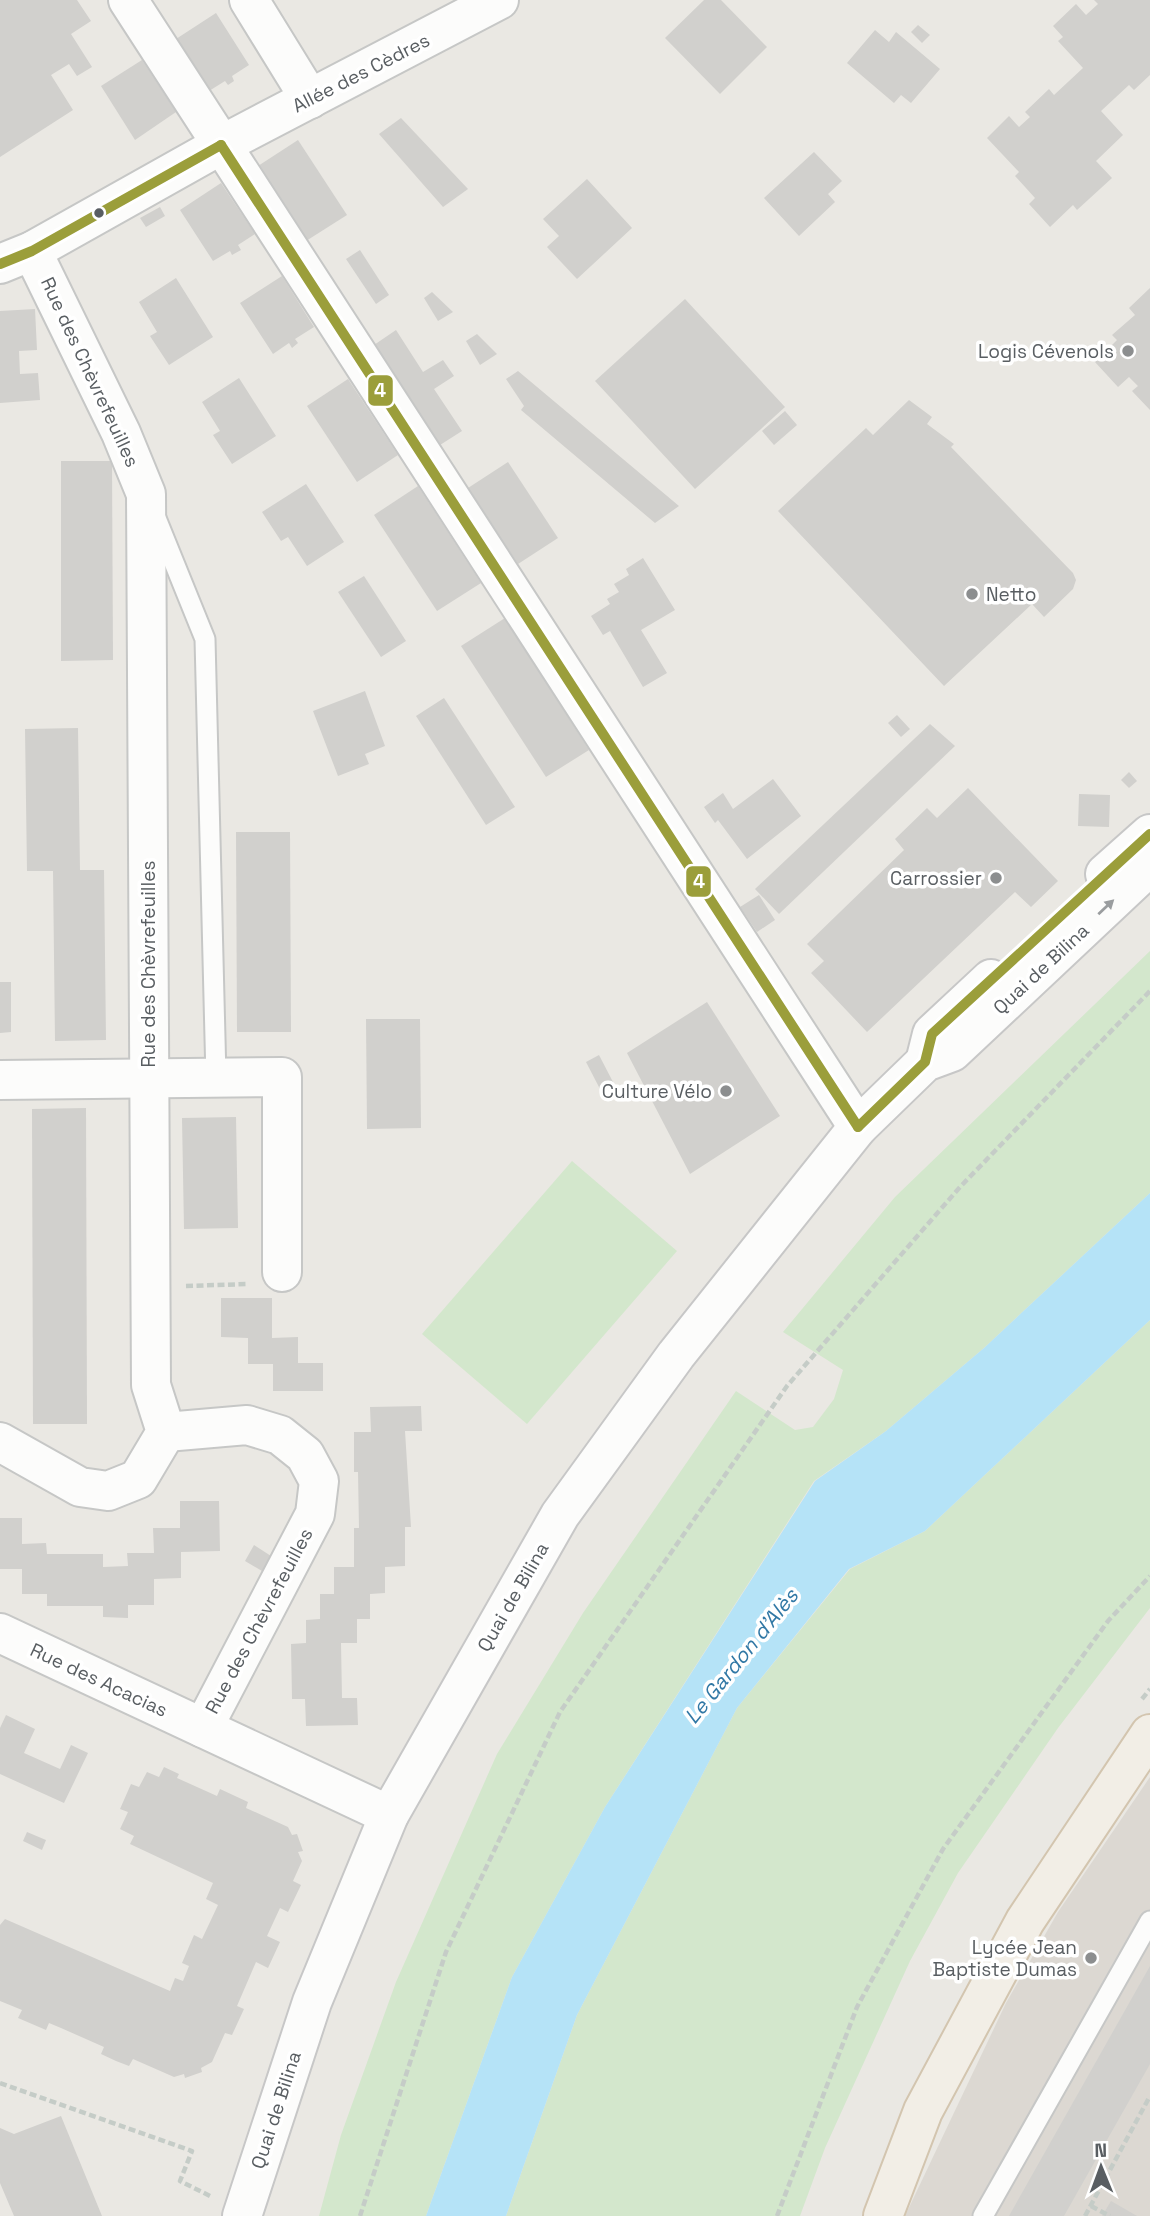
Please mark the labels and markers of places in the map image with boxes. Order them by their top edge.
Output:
unlabelled marker [92,206,106,220]
place label: Logis Cévenols [978,339,1114,364]
marker: Logis Cévenols [1120,343,1136,359]
place label: Netto [986,582,1036,607]
marker: Netto [964,586,980,602]
place label: Carrossier [890,866,982,891]
marker: Carrossier [988,870,1004,886]
place label: Culture Vélo [602,1079,712,1104]
marker: Culture Vélo [718,1083,734,1099]
place label: Lycée Jean Baptiste Dumas [933,1935,1077,1982]
marker: Lycée Jean Baptiste Dumas [1083,1950,1099,1966]

